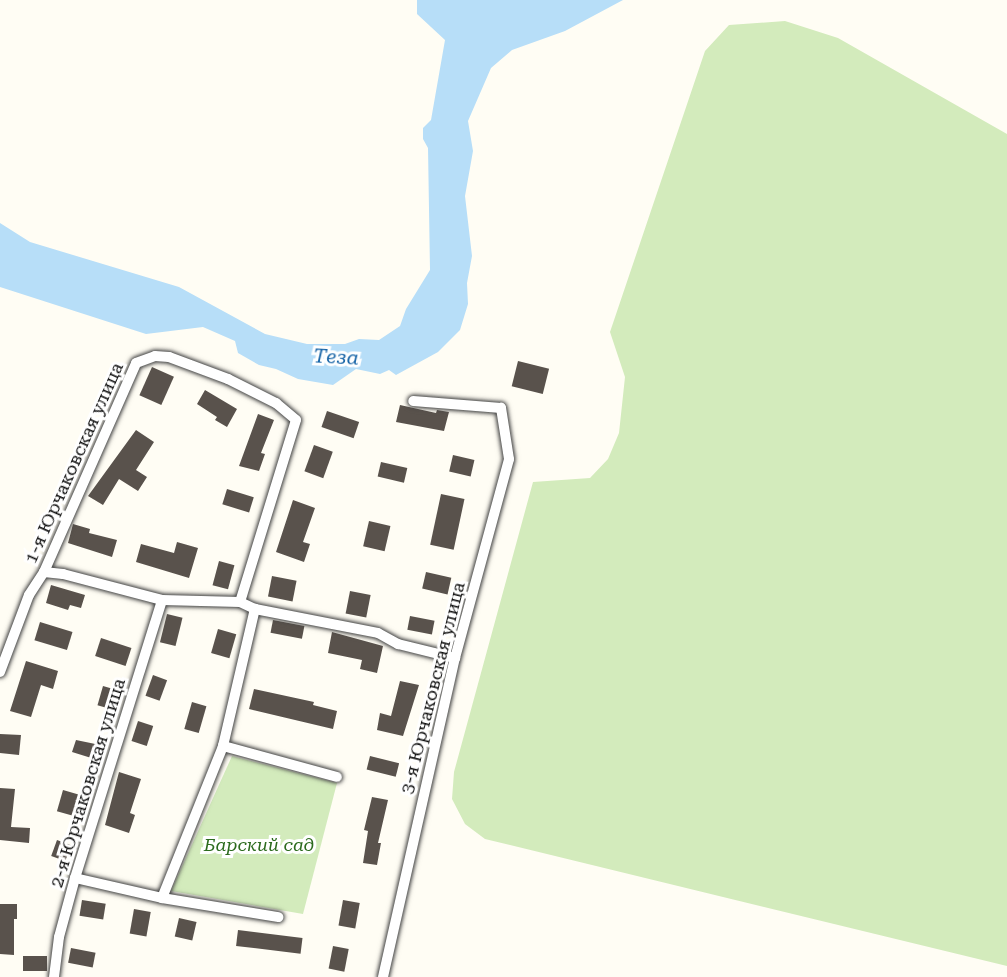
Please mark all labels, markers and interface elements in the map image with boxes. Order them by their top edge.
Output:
water label: Теза [313,344,359,370]
street label: 1-я Юрчаковская улица [20,359,128,567]
street label: 3-я Юрчаковская улица [396,580,470,796]
street label: 2-я Юрчаковская улица [46,676,130,890]
park label: Барский сад [204,834,314,856]

